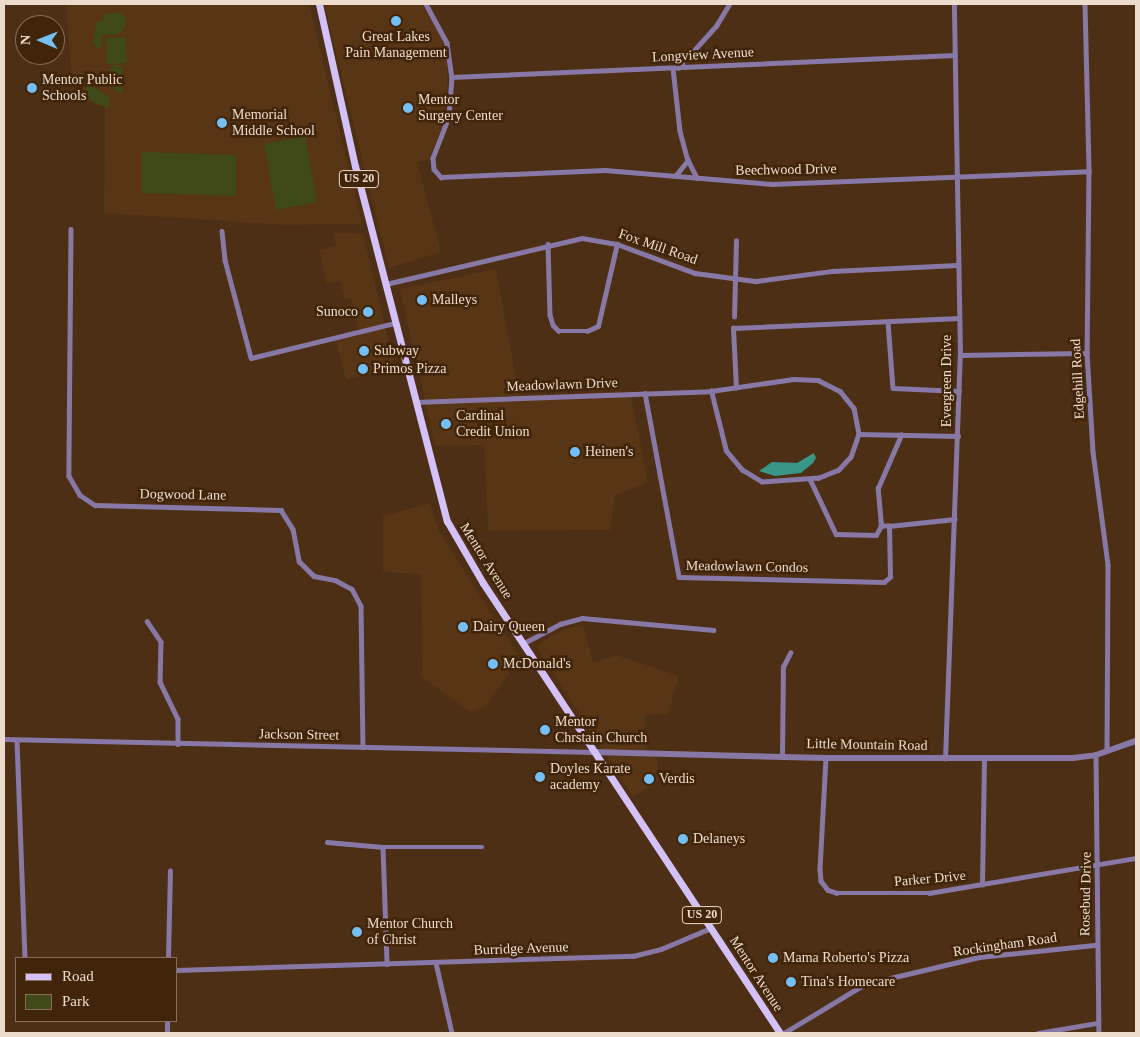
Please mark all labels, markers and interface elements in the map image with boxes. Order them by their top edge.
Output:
north arrow [15,15,65,65]
marker: Great Lakes Pain Management [390,15,402,27]
place label: Great Lakes Pain Management [345,29,447,62]
text: N [18,35,33,45]
street label: Longview Avenue [651,44,755,66]
place label: Mentor Public Schools [42,72,122,104]
marker: Mentor Public Schools [26,82,38,94]
place label: Mentor Surgery Center [418,92,503,124]
marker: Mentor Surgery Center [402,102,414,114]
place label: Memorial Middle School [232,107,315,140]
marker: Memorial Middle School [216,117,228,129]
street label: Beechwood Drive [735,161,837,179]
road number: US 20 [338,170,380,188]
street label: Fox Mill Road [616,226,700,268]
place label: Malleys [432,292,477,308]
marker: Malleys [416,294,428,306]
place label: Sunoco [316,304,358,320]
marker: Sunoco [362,306,374,318]
street label: Evergreen Drive [939,335,955,427]
street label: Edgehill Road [1068,338,1088,420]
place label: Subway [374,343,419,359]
marker: Subway [358,345,370,357]
place label: Primos Pizza [373,361,446,377]
marker: Primos Pizza [357,363,369,375]
street label: Meadowlawn Drive [506,375,618,395]
place label: Cardinal Credit Union [456,408,529,441]
marker: Cardinal Credit Union [440,418,452,430]
place label: Heinen's [585,444,633,460]
marker: Heinen's [569,446,581,458]
street label: Dogwood Lane [140,486,226,504]
street label: Mentor Avenue [456,520,516,602]
street label: Meadowlawn Condos [686,558,808,576]
place label: Dairy Queen [473,619,545,635]
marker: Dairy Queen [457,621,469,633]
place label: McDonald's [503,656,571,672]
marker: McDonald's [487,658,499,670]
place label: Mentor Chrstain Church [555,714,647,746]
marker: Mentor Chrstain Church [539,724,551,736]
street label: Jackson Street [259,726,339,744]
street label: Little Mountain Road [806,736,928,754]
place label: Doyles Karate academy [550,761,630,794]
marker: Doyles Karate academy [534,771,546,783]
place label: Verdis [659,771,695,787]
marker: Verdis [643,773,655,785]
place label: Delaneys [693,831,745,847]
marker: Delaneys [677,833,689,845]
street label: Rosebud Drive [1077,852,1095,936]
street label: Parker Drive [893,867,967,891]
road number: US 20 [681,906,723,924]
place label: Mentor Church of Christ [367,916,453,949]
marker: Mentor Church of Christ [351,926,363,938]
street label: Rockingham Road [952,929,1058,961]
street label: Mentor Avenue [725,933,787,1015]
street label: Burridge Avenue [473,939,569,959]
place label: Mama Roberto's Pizza [783,950,909,966]
marker: Mama Roberto's Pizza [767,952,779,964]
legend [15,957,178,1022]
text: Road [62,968,94,984]
place label: Tina's Homecare [801,974,895,990]
marker: Tina's Homecare [785,976,797,988]
text: Park [62,993,90,1009]

